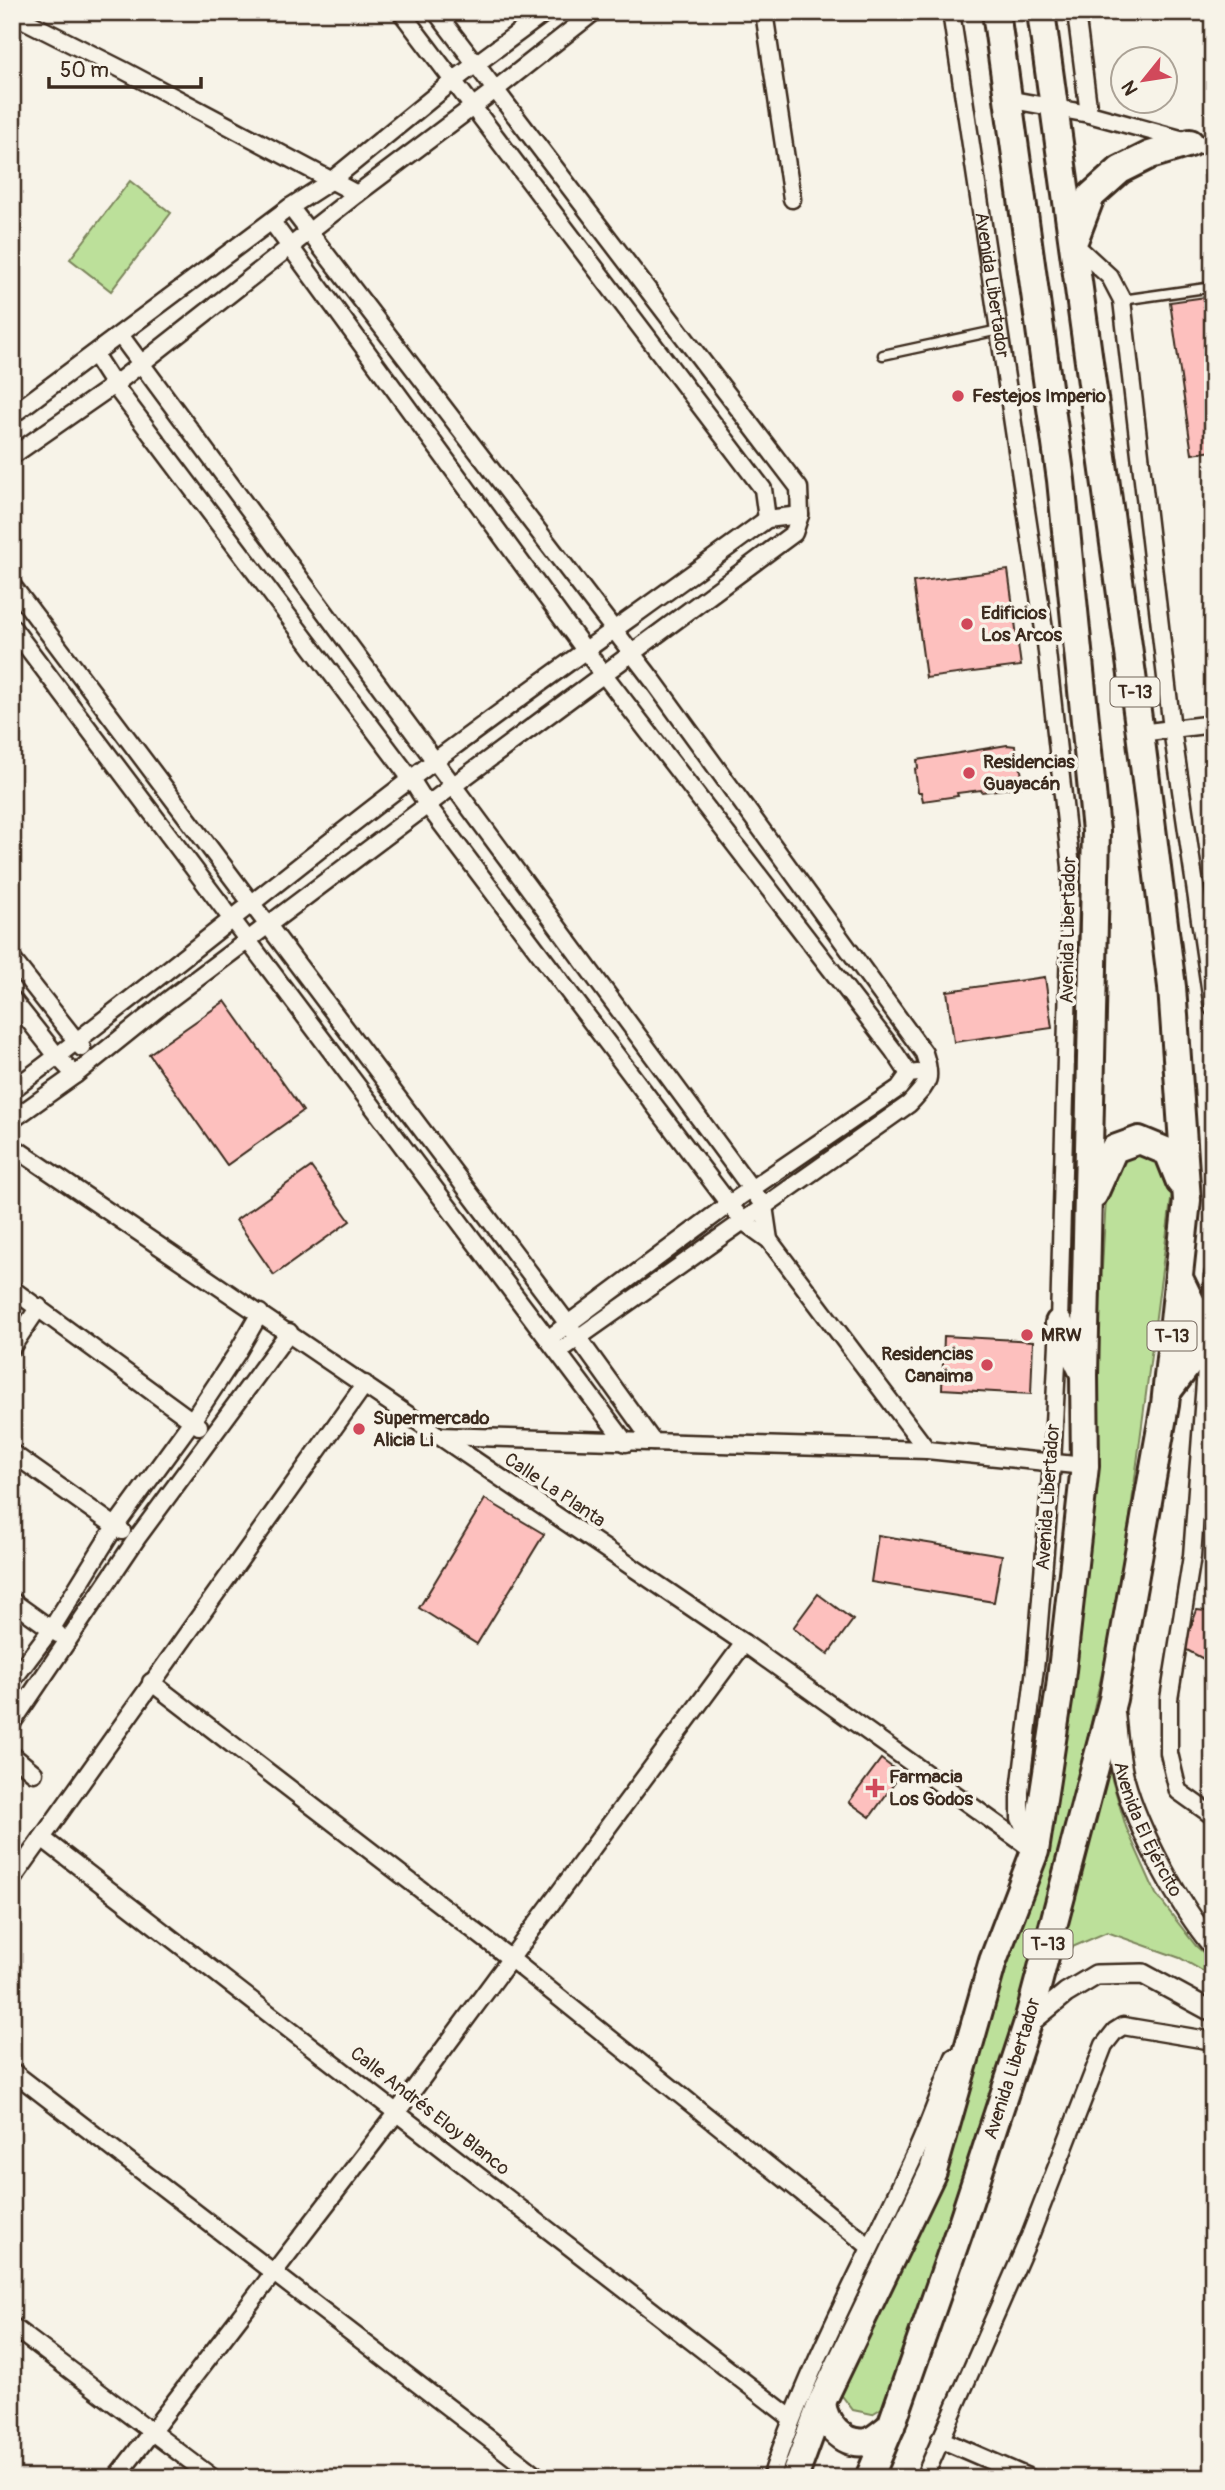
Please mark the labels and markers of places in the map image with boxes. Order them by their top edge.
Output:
place label: Festejos Imperio [972,384,1107,408]
marker: Festejos Imperio [950,388,966,404]
place label: Edificios Los Arcos [981,601,1063,647]
marker: Edificios Los Arcos [959,616,975,632]
place label: Residencias Guayacán [983,750,1075,796]
marker: Residencias Guayacán [961,765,977,781]
place label: MRW [1041,1323,1082,1347]
marker: MRW [1019,1327,1035,1343]
place label: Residencias Canaima [881,1342,973,1388]
marker: Residencias Canaima [979,1357,995,1373]
place label: Supermercado Alicia Li [373,1406,490,1452]
marker: Supermercado Alicia Li [351,1421,367,1437]
place label: Farmacia Los Godos [889,1765,973,1811]
marker: Farmacia Los Godos [867,1780,883,1796]

